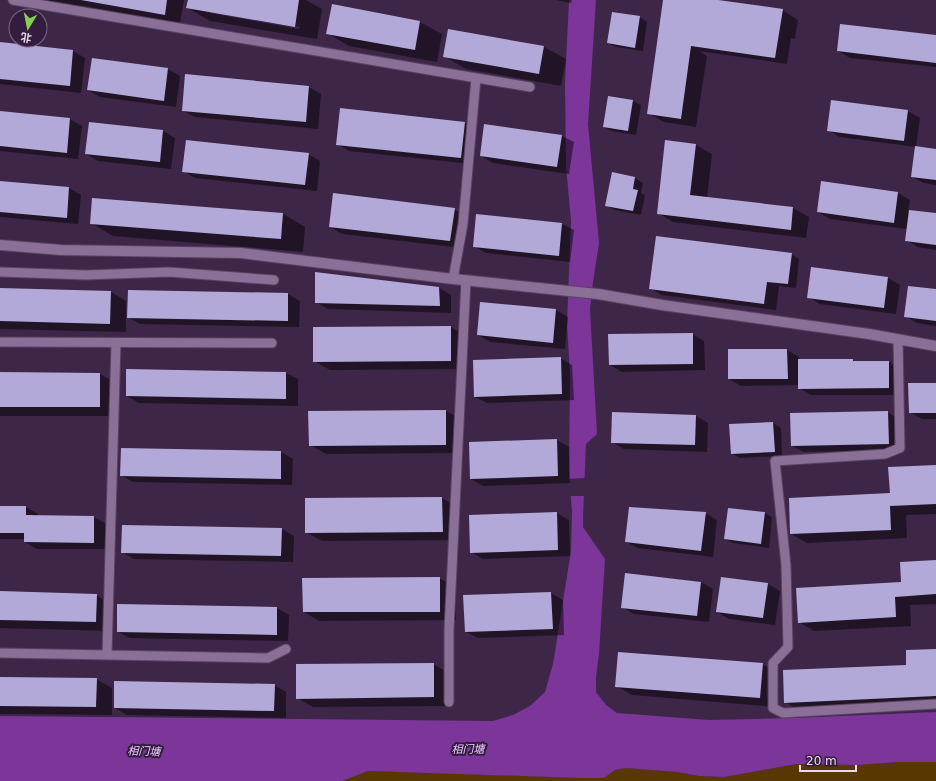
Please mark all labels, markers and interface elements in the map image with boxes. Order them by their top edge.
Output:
north arrow [8,8,48,48]
text: 北 [20,30,33,45]
water label: 相门塘 [451,743,487,756]
water label: 相门塘 [127,744,163,759]
scale bar [800,747,856,773]
text: 20 m [806,754,837,768]

